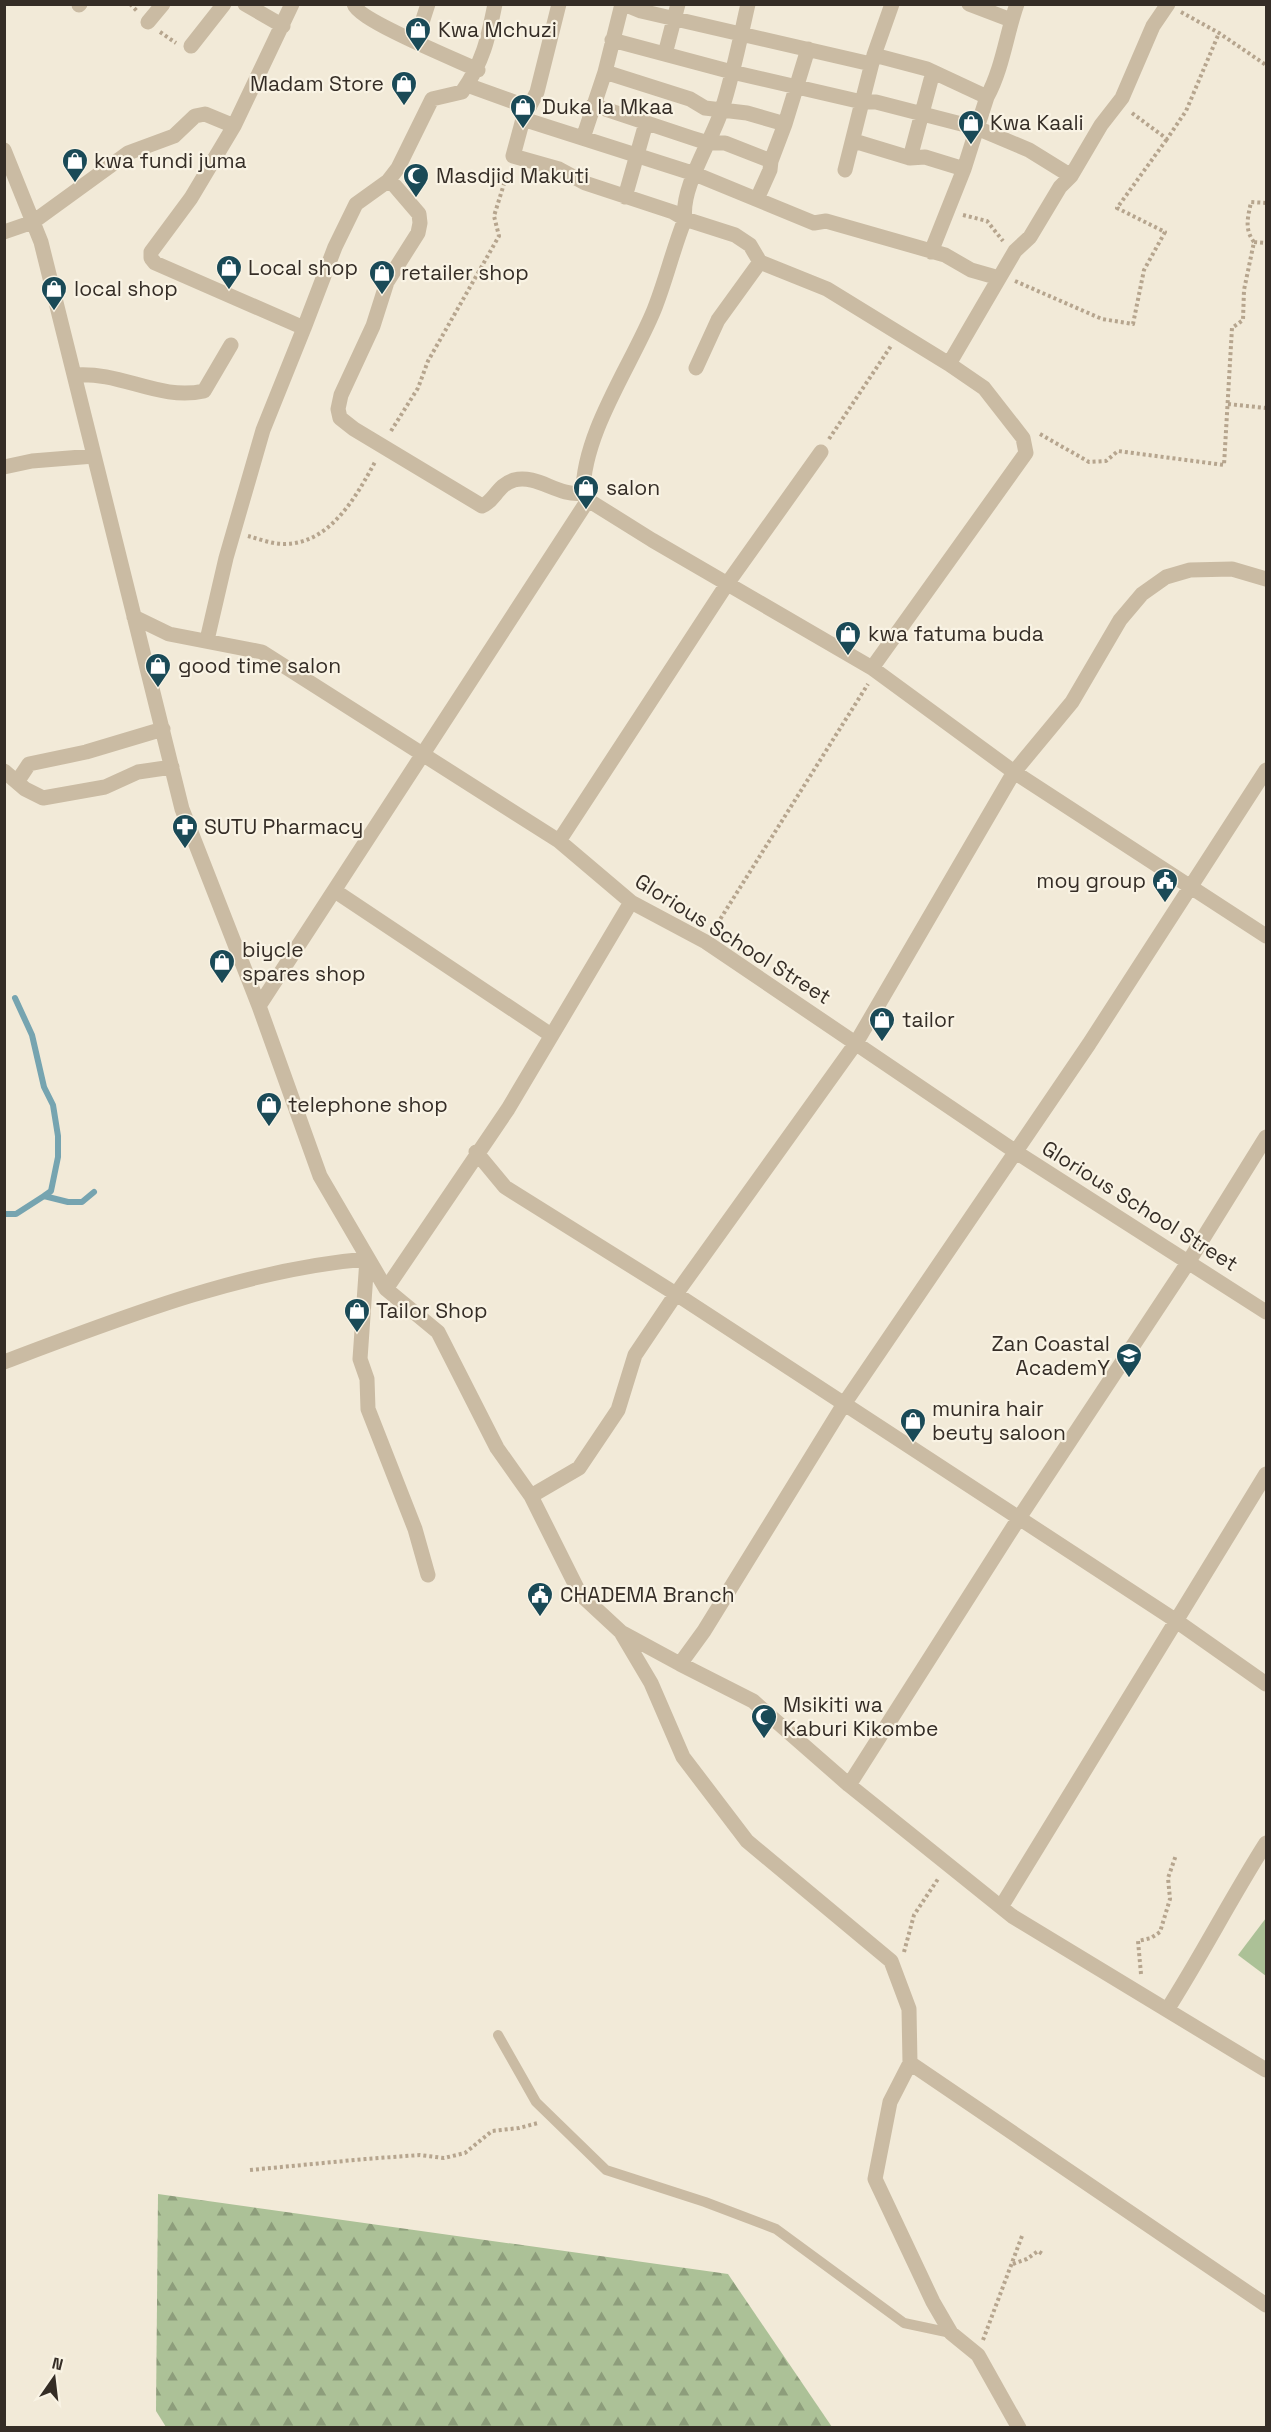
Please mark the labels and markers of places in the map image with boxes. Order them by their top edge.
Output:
shop icon: Kwa Mchuzi [403,15,433,53]
place label: Kwa Mchuzi [438,16,557,43]
shop icon: Madam Store [389,69,419,107]
place label: Madam Store [250,70,384,97]
shop icon: Duka la Mkaa [508,92,538,130]
place label: Duka la Mkaa [542,93,673,120]
shop icon: Kwa Kaali [956,108,986,146]
place label: Kwa Kaali [990,109,1084,136]
shop icon: kwa fundi juma [60,146,90,184]
place label: kwa fundi juma [94,147,247,174]
mosque icon: Masdjid Makuti [401,161,431,199]
place label: Masdjid Makuti [436,162,589,189]
shop icon: Local shop [214,253,244,291]
place label: Local shop [248,254,358,281]
shop icon: retailer shop [367,258,397,296]
place label: retailer shop [401,259,529,286]
shop icon: local shop [39,274,69,312]
place label: local shop [74,275,178,302]
shop icon: salon [571,473,601,511]
place label: salon [606,474,660,501]
shop icon: kwa fatuma buda [833,619,863,657]
place label: kwa fatuma buda [868,620,1044,647]
shop icon: good time salon [143,651,173,689]
place label: good time salon [178,652,341,679]
pharmacy icon: SUTU Pharmacy [170,812,200,850]
place label: SUTU Pharmacy [204,813,363,840]
public building icon: moy group [1150,866,1180,904]
place label: moy group [1036,867,1146,894]
place label: biycle spares shop [242,936,366,987]
shop icon: biycle spares shop [207,947,237,985]
shop icon: tailor [867,1005,897,1043]
place label: tailor [902,1006,955,1033]
shop icon: telephone shop [254,1090,284,1128]
place label: telephone shop [288,1091,448,1118]
shop icon: Tailor Shop [342,1296,372,1334]
place label: Tailor Shop [376,1297,487,1324]
place label: Zan Coastal AcademY [991,1330,1110,1381]
school or university icon: Zan Coastal AcademY [1114,1341,1144,1379]
place label: munira hair beuty saloon [932,1395,1066,1446]
shop icon: munira hair beuty saloon [898,1406,928,1444]
public building icon: CHADEMA Branch [525,1580,555,1618]
place label: CHADEMA Branch [560,1581,735,1608]
place label: Msikiti wa Kaburi Kikombe [783,1691,938,1742]
mosque icon: Msikiti wa Kaburi Kikombe [749,1702,779,1740]

